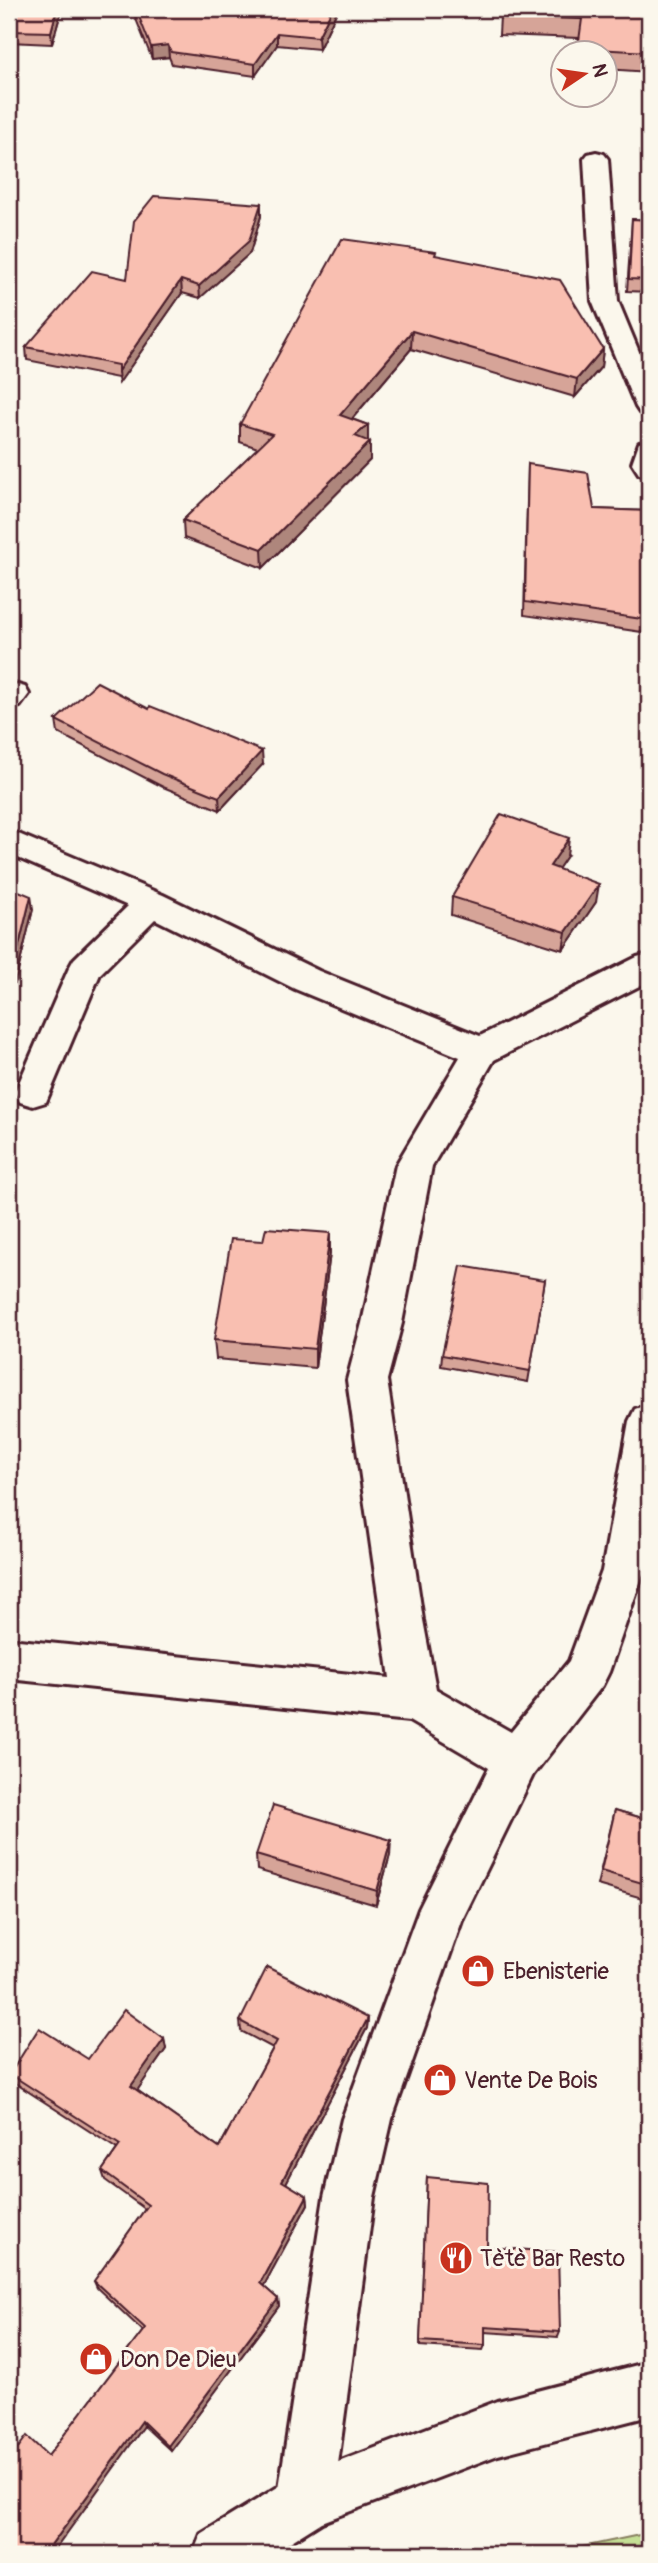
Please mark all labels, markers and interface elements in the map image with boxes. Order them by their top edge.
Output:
north arrow [550,38,620,108]
text: N [586,61,613,80]
shop icon: Ebenisterie [459,1952,497,1990]
place label: Ebenisterie [503,1957,609,1986]
shop icon: Vente De Bois [421,2061,459,2099]
place label: Vente De Bois [464,2066,598,2095]
restaurant icon: Tètè Bar Resto [437,2239,475,2277]
place label: Tètè Bar Resto [480,2244,625,2273]
shop icon: Don De Dieu [77,2340,115,2378]
place label: Don De Dieu [120,2345,237,2374]

